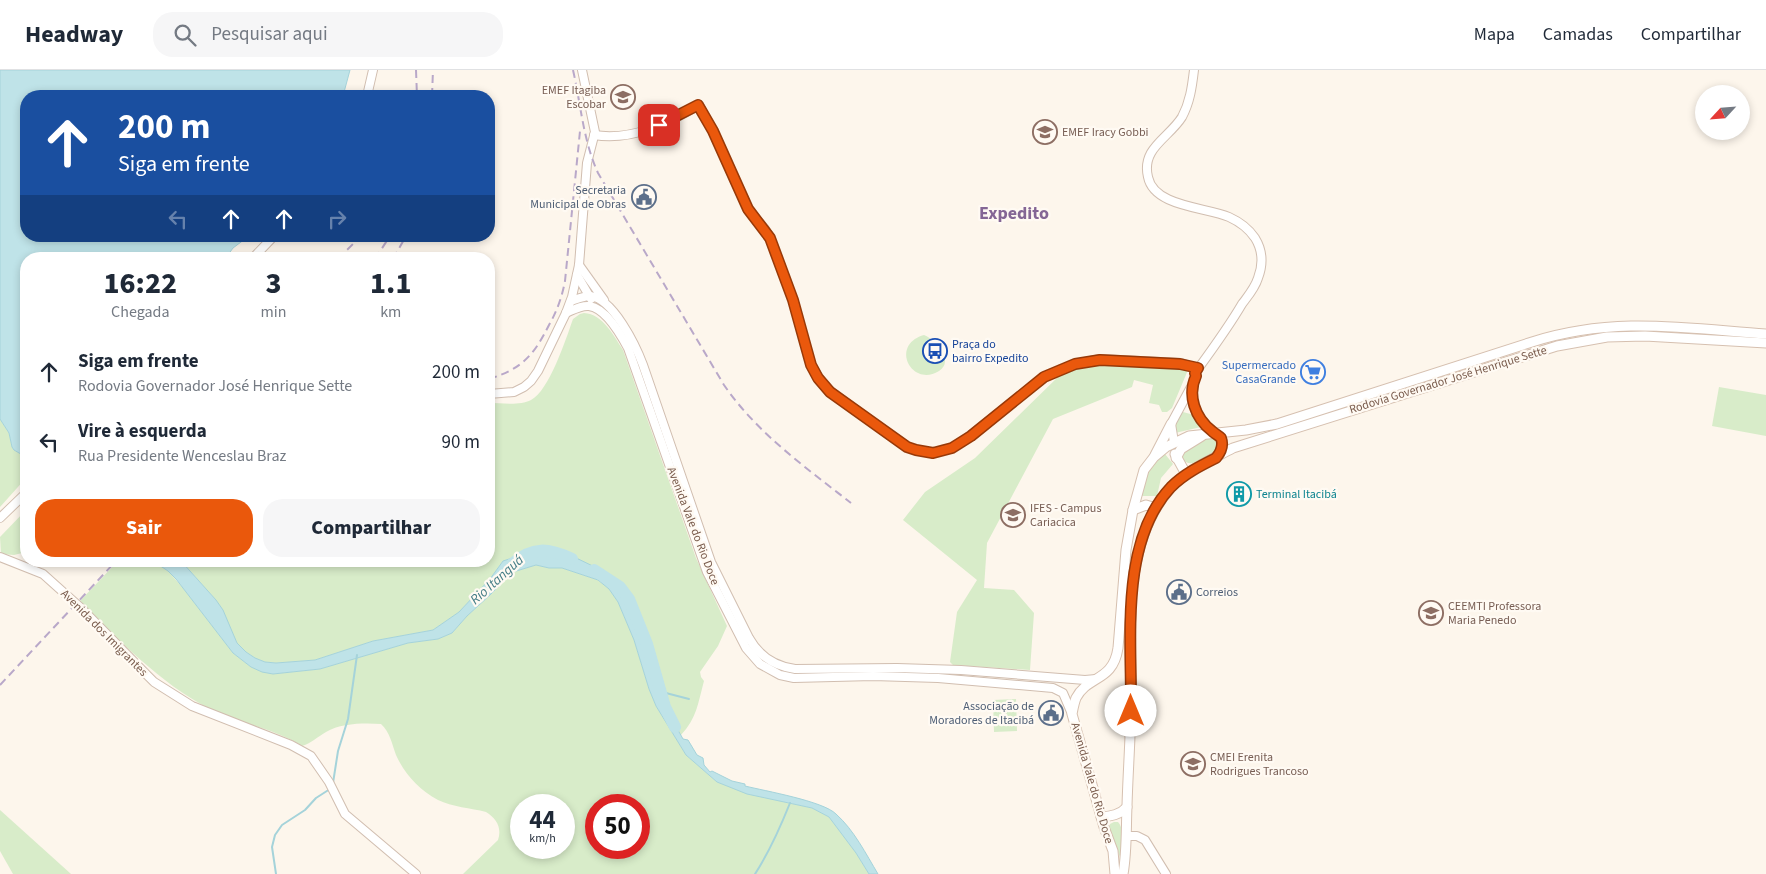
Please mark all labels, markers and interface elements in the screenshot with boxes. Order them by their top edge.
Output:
search box [153,12,503,57]
text: Headway [25,17,123,52]
icon: search [171,21,199,49]
text: Pesquisar aqui [211,21,328,48]
text: Mapa [1474,22,1515,47]
text: Camadas [1543,22,1613,47]
text: Compartilhar [1641,22,1741,47]
place label: EMEF Itagiba Escobar [542,82,607,113]
school or university icon: EMEF Itagiba Escobar [610,84,636,110]
north arrow [1695,85,1750,140]
map controls [1695,85,1750,140]
text: 200 m [118,102,210,152]
pin [638,104,680,146]
icon: ahead [35,110,100,175]
icon: arrive [645,111,673,139]
school or university icon: EMEF Iracy Gobbi [1032,119,1058,145]
place label: EMEF Iracy Gobbi [1062,124,1149,141]
text: Siga em frente [118,148,250,180]
place label: Secretaria Municipal de Obras [530,182,626,213]
public building icon: Secretaria Municipal de Obras [631,184,657,210]
district label: Expedito [979,201,1049,226]
icon: left [164,205,192,233]
icon: ahead [217,205,245,233]
icon: ahead [270,205,298,233]
icon: right [323,205,351,233]
text: 16:22 [104,262,177,305]
text: 3 [266,262,282,305]
text: 1.1 [370,262,411,305]
text: Chegada [111,301,169,323]
text: min [261,301,287,323]
text: km [380,301,401,323]
place label: Praça do bairro Expedito [952,336,1029,367]
bus stop icon: Praça do bairro Expedito [922,338,948,364]
street label: Rodovia Governador José Henrique Sette [1347,342,1549,418]
text: Siga em frente [78,348,199,375]
place label: Supermercado CasaGrande [1222,357,1296,388]
icon: ahead [35,358,63,386]
text: 200 m [432,359,480,386]
supermarket icon: Supermercado CasaGrande [1300,359,1326,385]
text: Rodovia Governador José Henrique Sette [78,375,352,397]
text: Vire à esquerda [78,418,207,445]
icon: left [35,428,63,456]
text: 90 m [442,429,480,456]
text: Rua Presidente Wenceslau Braz [78,445,286,467]
street label: Avenida Vale do Rio Doce [663,464,723,588]
building icon: Terminal Itacibá [1226,481,1252,507]
place label: Terminal Itacibá [1256,486,1337,503]
button: Sair [35,499,253,557]
button: Compartilhar [263,499,480,557]
place label: IFES - Campus Cariacica [1030,500,1101,531]
school or university icon: IFES - Campus Cariacica [1000,502,1026,528]
water label: Rio Itanguá [466,550,529,610]
public building icon: Correios [1166,579,1192,605]
place label: Correios [1196,584,1238,601]
street label: Avenida dos Imigrantes [57,586,151,680]
place label: CEEMTI Professora Maria Penedo [1448,598,1541,629]
school or university icon: CEEMTI Professora Maria Penedo [1418,600,1444,626]
position arrow [1104,684,1156,736]
place label: Associação de Moradores de Itacibá [929,698,1034,729]
public building icon: Associação de Moradores de Itacibá [1038,700,1064,726]
street label: Avenida Vale do Rio Doce [1067,720,1117,846]
place label: CMEI Erenita Rodrigues Trancoso [1210,749,1309,780]
school or university icon: CMEI Erenita Rodrigues Trancoso [1180,751,1206,777]
speed limit sign: 50 [585,794,650,859]
text: 44 [529,802,556,838]
text: km/h [529,830,556,847]

